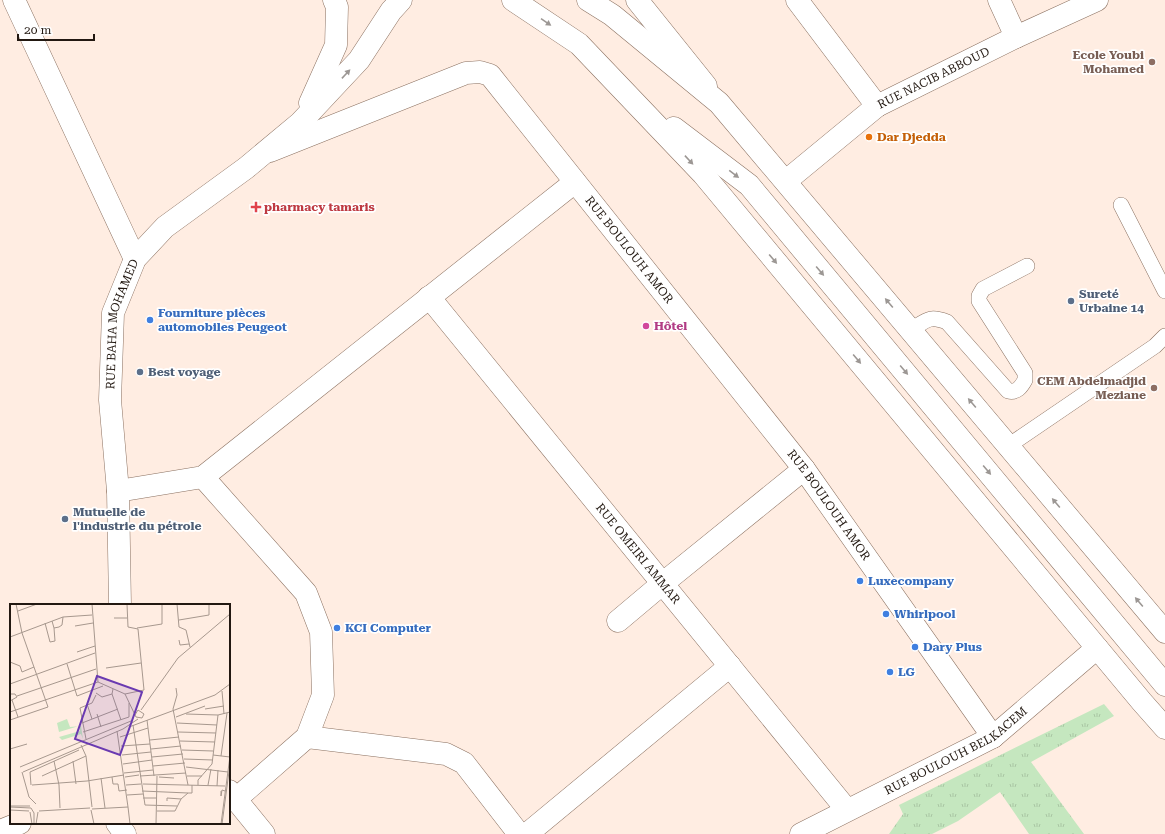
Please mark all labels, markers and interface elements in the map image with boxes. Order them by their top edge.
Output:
scale bar [18,16,94,42]
one-way arrow [541,18,551,26]
text: 20 m [24,23,51,37]
street label: RUE NACIB ABBOUD [875,44,992,112]
place label: Ecole Youbi Mohamed [1072,48,1144,76]
marker: Ecole Youbi Mohamed [1147,57,1157,67]
one-way arrow [341,69,351,79]
place label: Dar Djedda [877,130,946,144]
marker: Dar Djedda [864,132,874,142]
one-way arrow [685,155,694,165]
one-way arrow [729,169,740,178]
street label: RUE BOULOUH AMOR [582,193,677,307]
place label: pharmacy tamaris [264,200,375,214]
marker: pharmacy tamaris [251,202,261,212]
one-way arrow [769,254,778,264]
street label: RUE BAHA MOHAMED [103,257,141,390]
one-way arrow [816,265,825,276]
place label: Sureté Urbaine 14 [1079,287,1144,315]
marker: Sureté Urbaine 14 [1066,296,1076,306]
one-way arrow [884,298,893,309]
place label: Fourniture pièces automobiles Peugeot [158,306,287,334]
marker: Fourniture pièces automobiles Peugeot [145,315,155,325]
place label: Hôtel [654,319,687,333]
marker: Hôtel [641,321,651,331]
one-way arrow [852,354,861,364]
place label: Best voyage [148,365,221,379]
one-way arrow [899,365,908,376]
marker: Best voyage [135,367,145,377]
place label: CEM Abdelmadjid Meziane [1037,374,1146,402]
marker: CEM Abdelmadjid Meziane [1149,383,1159,393]
one-way arrow [968,398,977,408]
street label: RUE BOULOUH AMOR [784,447,874,564]
one-way arrow [982,465,991,476]
one-way arrow [1051,497,1060,508]
street label: RUE OMEIRI AMMAR [593,500,684,607]
place label: Mutuelle de l'industrie du pétrole [73,505,202,533]
marker: Mutuelle de l'industrie du pétrole [60,514,70,524]
place label: Luxecompany [868,574,955,588]
marker: Luxecompany [855,576,865,586]
one-way arrow [1135,597,1144,608]
inset map [10,604,230,824]
place label: Whirlpool [894,607,955,621]
marker: Whirlpool [881,609,891,619]
place label: KCI Computer [345,621,432,635]
marker: KCI Computer [332,623,342,633]
place label: Dary Plus [923,640,982,654]
marker: Dary Plus [910,642,920,652]
place label: LG [898,665,916,679]
marker: LG [885,667,895,677]
street label: RUE BOULOUH BELKACEM [882,704,1030,798]

